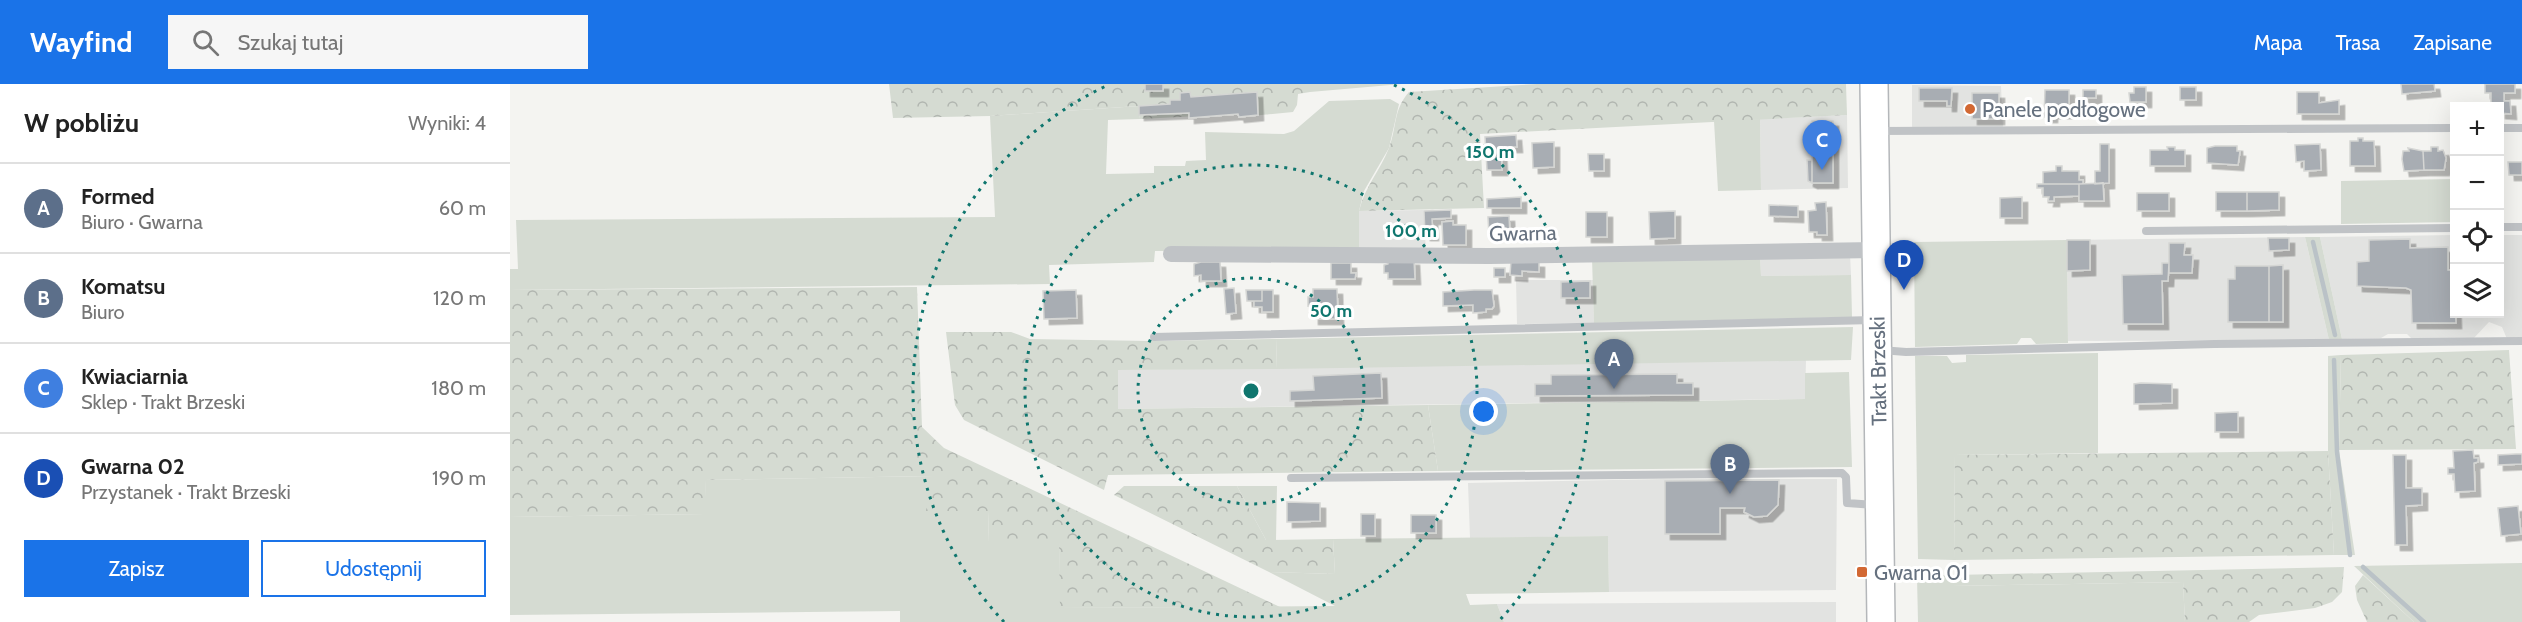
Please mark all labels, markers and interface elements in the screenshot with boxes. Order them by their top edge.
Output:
search box [168,15,588,69]
text: Wayfind [30,25,132,59]
icon: search [189,26,222,59]
text: Szukaj tutaj [237,29,343,56]
text: Mapa [2254,30,2302,55]
text: Trasa [2335,30,2380,55]
text: Zapisane [2413,30,2492,55]
place label: Panele podłogowe [1982,97,2146,122]
marker: Panele podłogowe [1963,102,1977,116]
map controls [2450,102,2504,318]
button: + [2450,102,2504,156]
text: W pobliżu [24,107,139,139]
text: Wyniki: 4 [408,111,486,135]
pin: C [1802,120,1842,170]
text: 150 m [1466,141,1514,163]
button: − [2450,156,2504,210]
text: Formed [81,183,155,210]
text: A [37,196,50,220]
text: 60 m [439,196,486,220]
text: Biuro · Gwarna [81,210,203,234]
button: locate [2450,210,2504,264]
text: 100 m [1385,220,1437,242]
street label: Gwarna [1489,220,1557,246]
pin: D [1884,240,1924,290]
button: layers [2450,264,2504,318]
text: Komatsu [81,273,165,300]
text: B [37,286,50,310]
text: 120 m [433,286,486,310]
text: Biuro [81,300,125,324]
text: 50 m [1310,300,1352,322]
street label: Trakt Brzeski [1865,316,1891,426]
pin: A [1594,340,1634,389]
text: Kwiaciarnia [81,363,188,390]
text: C [37,376,50,400]
text: 180 m [431,376,486,400]
centre of rings [1241,381,1261,401]
text: Sklep · Trakt Brzeski [81,390,245,414]
your location [1469,397,1498,426]
pin: B [1710,444,1750,494]
text: Gwarna 02 [81,453,185,480]
text: D [36,466,51,490]
text: 190 m [432,466,486,490]
text: Przystanek · Trakt Brzeski [81,480,291,504]
button: Zapisz [24,540,249,597]
button: Udostępnij [261,540,486,597]
place label: Gwarna 01 [1874,560,1968,585]
marker: Gwarna 01 [1855,565,1869,579]

